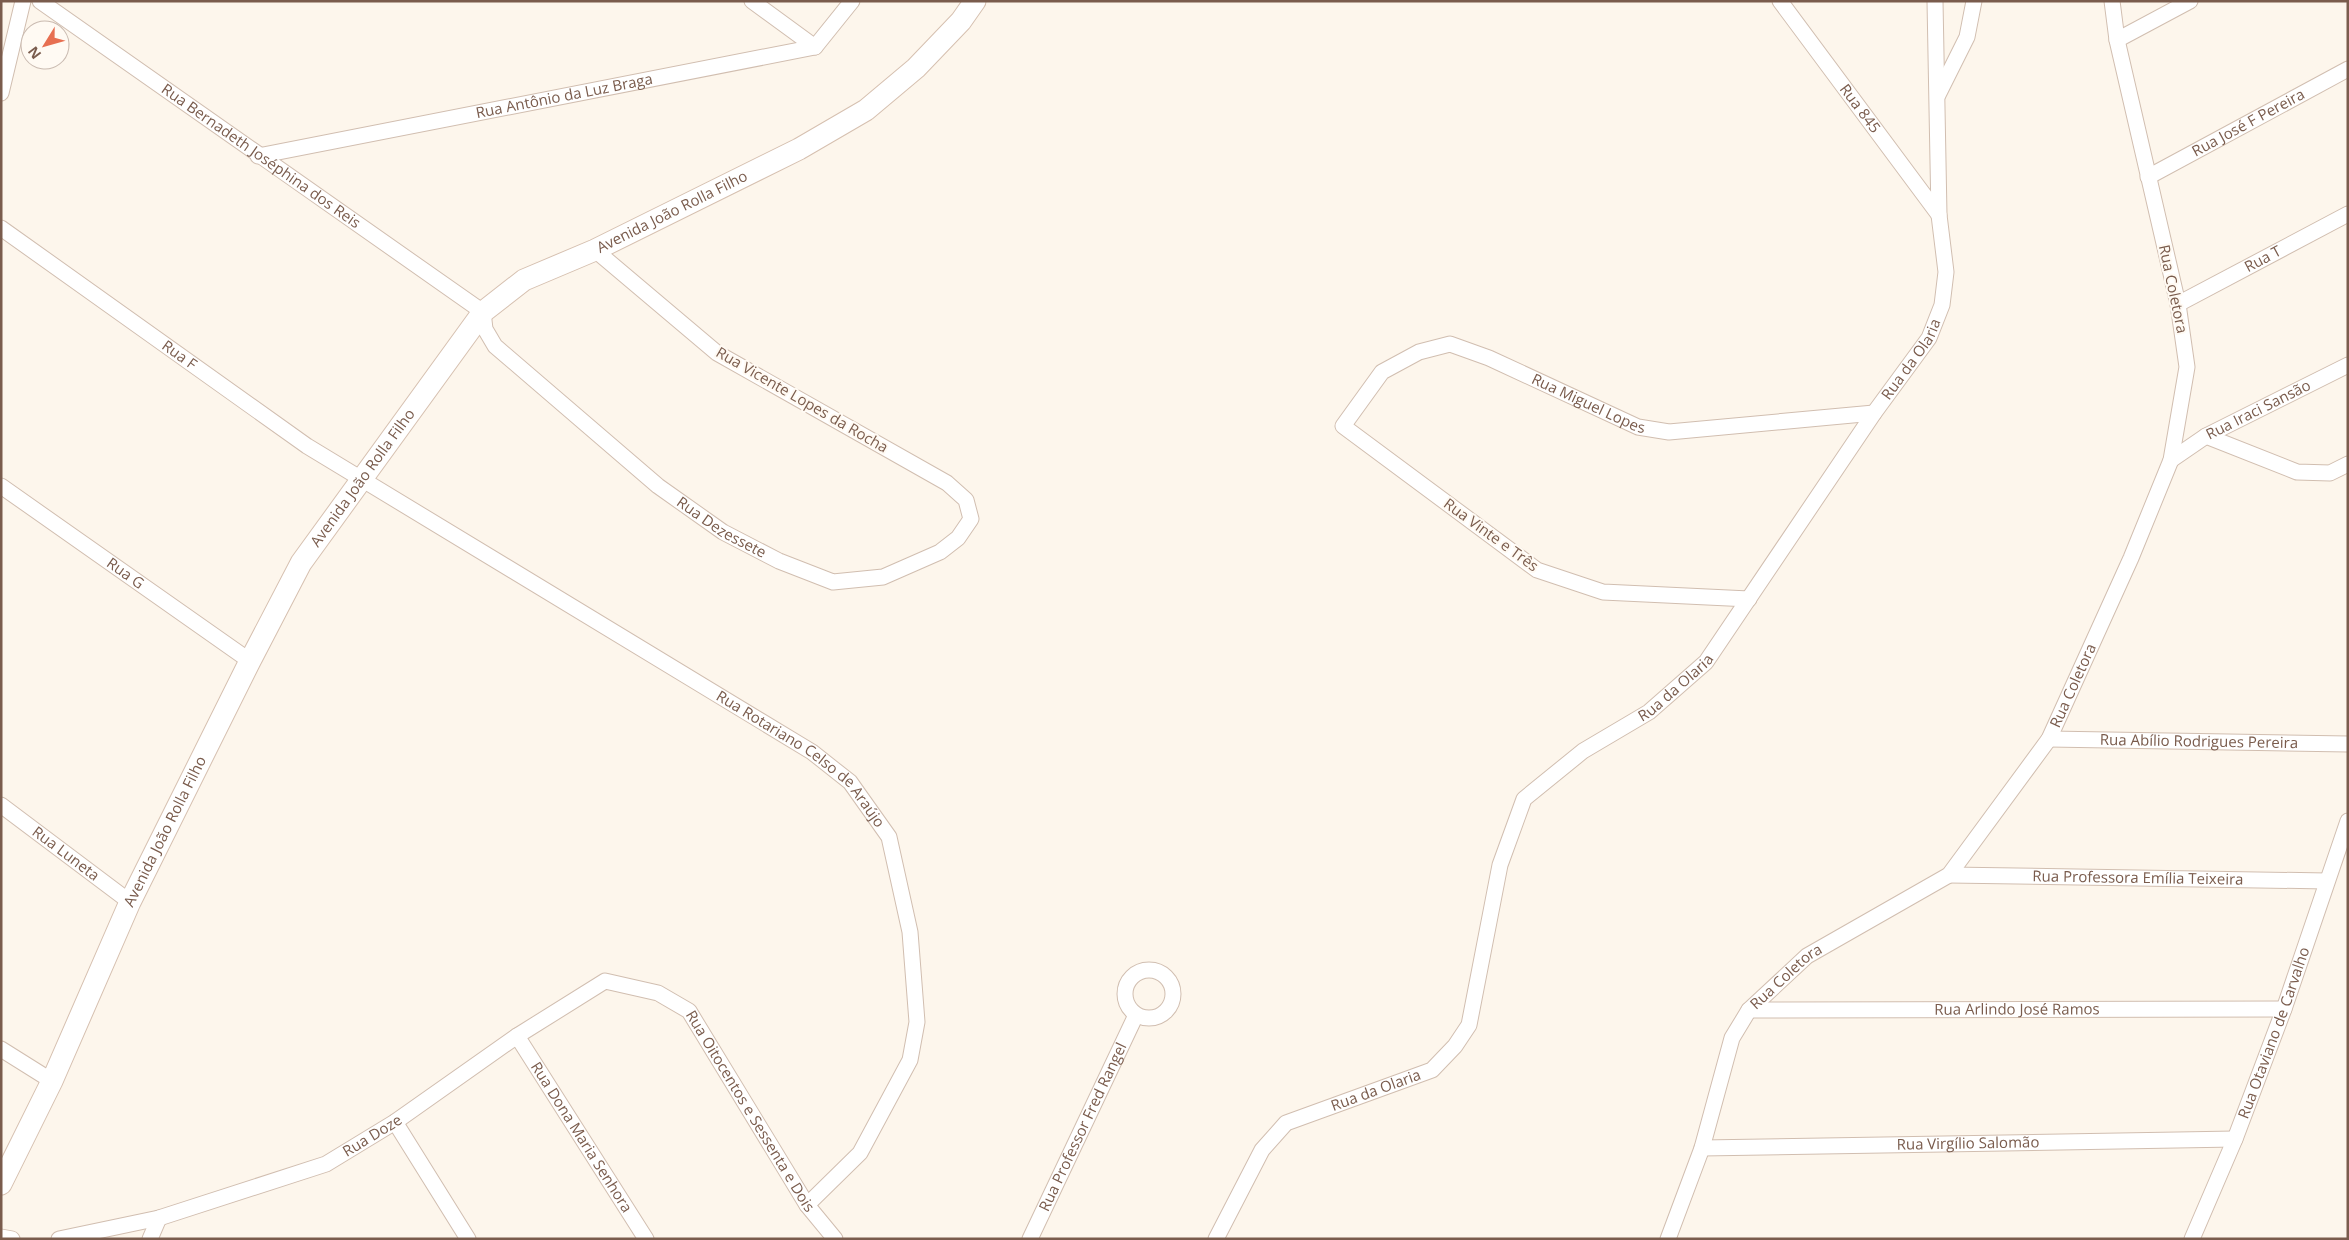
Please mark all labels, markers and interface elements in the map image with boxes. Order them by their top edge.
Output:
north arrow [20,20,70,70]
text: N [23,43,45,63]
street label: Rua Antônio da Luz Braga [474,68,654,122]
street label: Rua Bernadeth Joséphina dos Reis [158,79,365,232]
street label: Rua 845 [1836,79,1886,137]
street label: Rua José F Pereira [2188,83,2308,161]
street label: Avenida João Rolla Filho [593,165,750,257]
street label: Rua T [2240,240,2285,276]
street label: Rua Coletora [2155,243,2193,335]
street label: Rua da Olaria [1876,315,1945,403]
street label: Rua F [158,335,202,374]
street label: Rua Vicente Lopes da Rocha [713,342,892,457]
street label: Rua Miguel Lopes [1529,368,1647,437]
street label: Rua Iraci Sansão [2202,374,2314,443]
street label: Avenida João Rolla Filho [305,404,419,550]
street label: Rua Dezessete [673,491,770,562]
street label: Rua Vinte e Três [1440,493,1543,575]
street label: Rua G [103,552,149,593]
street label: Rua Coletora [2045,640,2100,731]
street label: Rua da Olaria [1634,650,1718,725]
street label: Rua Rotariano Celso de Araújo [713,685,890,831]
street label: Rua Abílio Rodrigues Pereira [2100,729,2298,752]
street label: Avenida João Rolla Filho [118,752,210,910]
street label: Rua Luneta [29,821,104,885]
street label: Rua Professora Emília Teixeira [2032,865,2244,889]
street label: Rua Coletora [1745,939,1825,1013]
street label: Rua Otaviano de Carvalho [2233,944,2313,1121]
street label: Rua Arlindo José Ramos [1934,998,2100,1019]
street label: Rua Oitocentos e Sessenta e Dois [682,1006,820,1216]
street label: Rua Professor Fred Rangel [1034,1039,1131,1214]
street label: Rua Dona Maria Senhora [527,1058,637,1216]
street label: Rua da Olaria [1328,1064,1423,1115]
street label: Rua Doze [338,1109,406,1161]
street label: Rua Virgílio Salomão [1896,1131,2039,1154]

